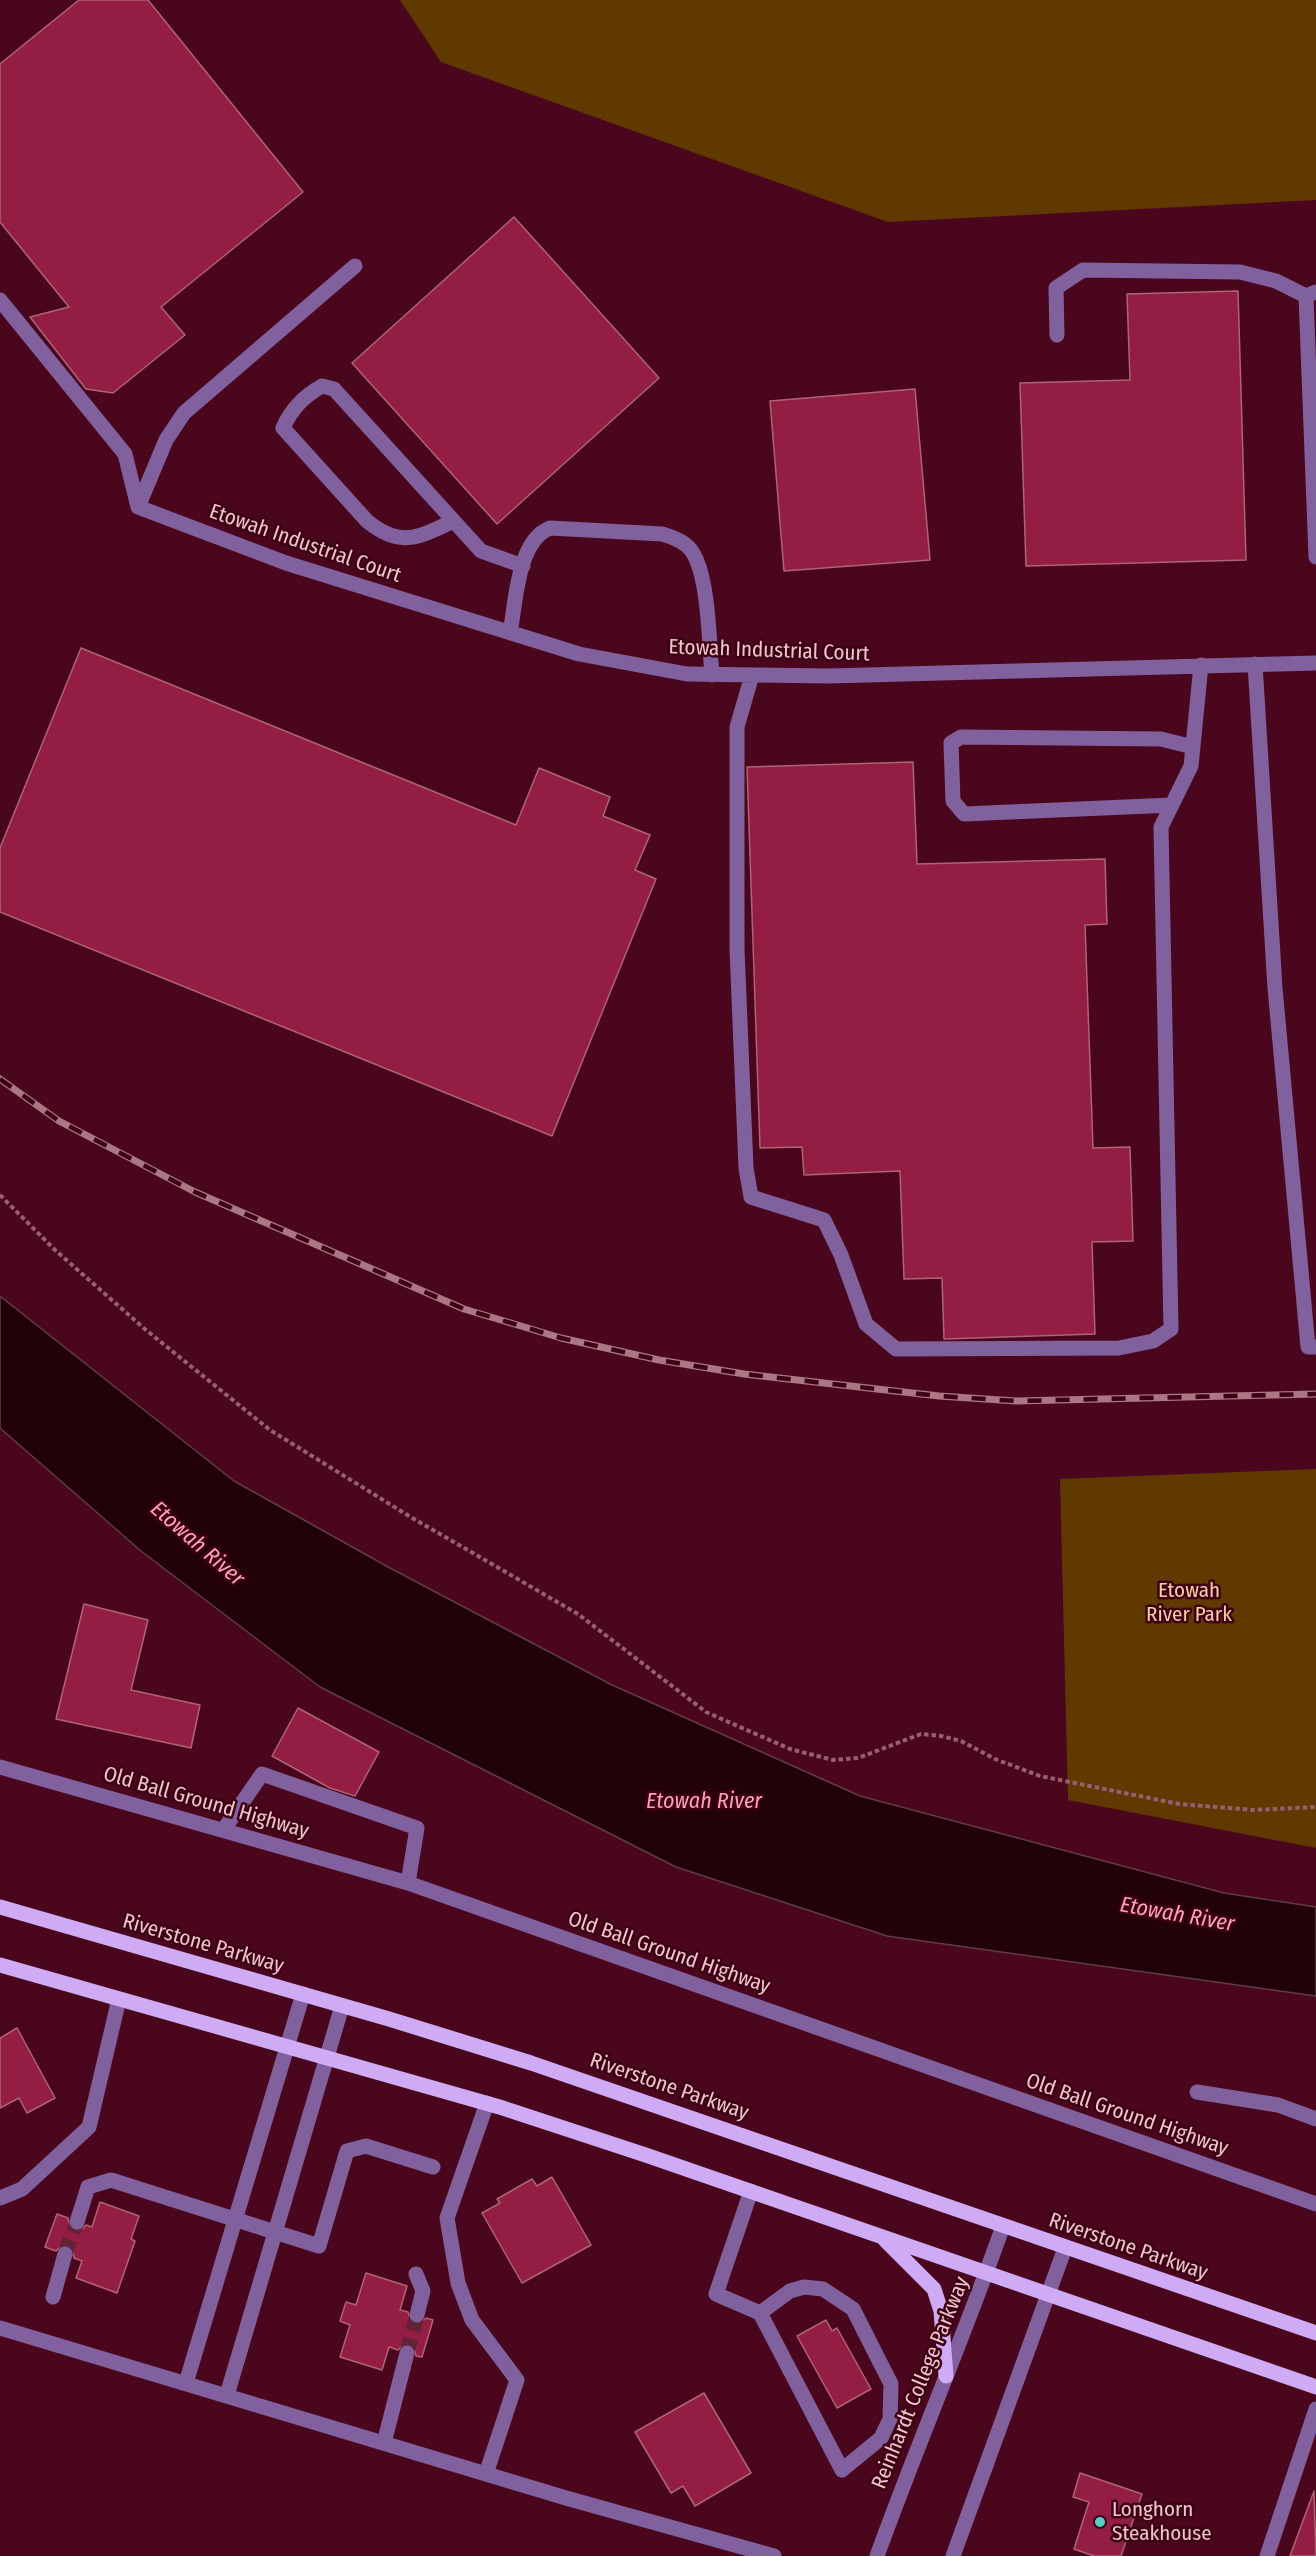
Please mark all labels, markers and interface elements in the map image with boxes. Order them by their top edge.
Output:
street label: Etowah Industrial Court [206,499,404,589]
street label: Etowah Industrial Court [668,635,870,667]
water label: Etowah River [145,1496,249,1592]
park label: Etowah River Park [1146,1578,1232,1628]
street label: Old Ball Ground Highway [101,1762,311,1844]
water label: Etowah River [646,1789,762,1815]
water label: Etowah River [1118,1892,1236,1938]
street label: Old Ball Ground Highway [565,1907,773,1999]
street label: Riverstone Parkway [120,1909,286,1979]
street label: Riverstone Parkway [586,2048,752,2126]
street label: Old Ball Ground Highway [1023,2069,1231,2161]
street label: Riverstone Parkway [1045,2208,1211,2286]
street label: Reinhardt College Parkway [867,2273,975,2493]
place label: Longhorn Steakhouse [1112,2497,1212,2547]
marker: Longhorn Steakhouse [1093,2515,1107,2529]

